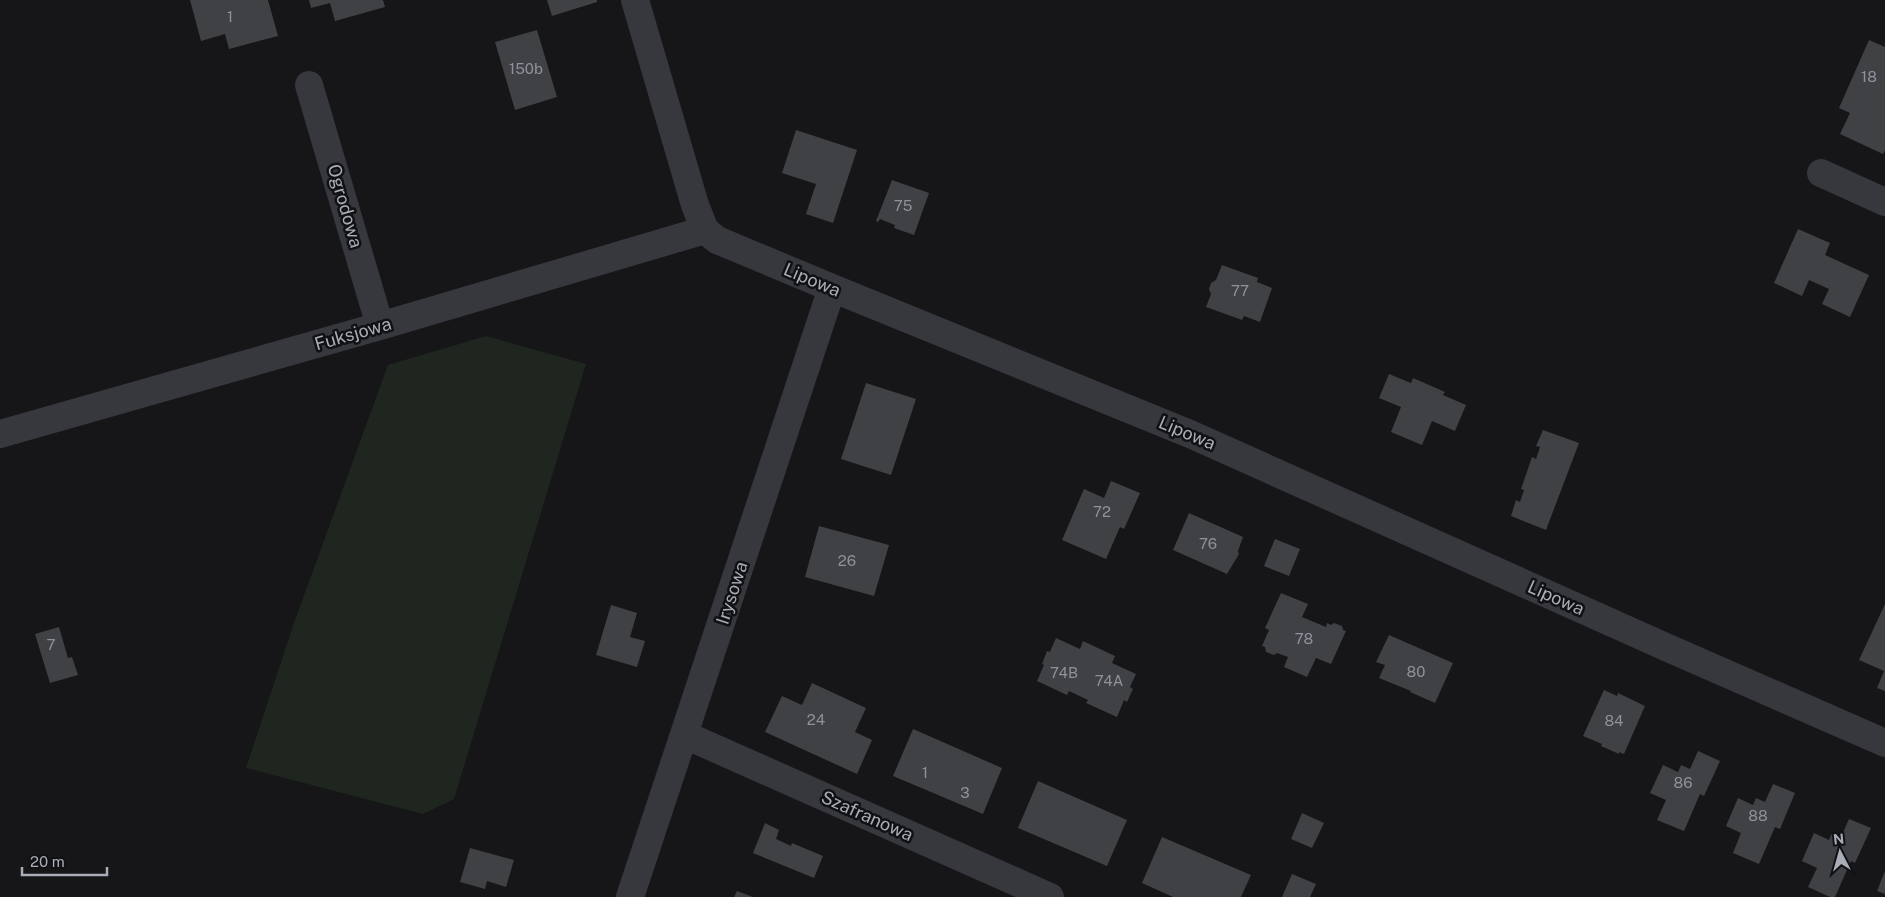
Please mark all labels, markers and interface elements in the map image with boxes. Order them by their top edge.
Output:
house number: 1 [227,8,233,25]
house number: 150b [509,60,543,77]
house number: 18 [1861,68,1877,85]
street label: Ogrodowa [324,162,367,250]
house number: 75 [894,197,912,214]
street label: Lipowa [781,258,844,301]
house number: 77 [1231,282,1249,299]
street label: Fuksjowa [312,313,394,354]
street label: Lipowa [1156,411,1219,454]
house number: 72 [1093,503,1111,520]
house number: 76 [1199,535,1217,552]
house number: 26 [838,552,856,569]
street label: Irysowa [712,559,752,627]
street label: Lipowa [1525,576,1588,619]
house number: 78 [1295,630,1313,647]
house number: 7 [46,636,56,653]
house number: 80 [1407,663,1425,680]
house number: 74B [1050,664,1078,681]
house number: 74A [1095,672,1124,689]
house number: 24 [807,711,825,728]
house number: 84 [1604,712,1624,729]
house number: 1 [922,764,928,781]
house number: 86 [1674,774,1692,791]
house number: 3 [960,784,970,801]
street label: Szafranowa [818,786,916,845]
house number: 88 [1748,807,1768,824]
north arrow [1815,827,1865,877]
text: N [1832,831,1845,848]
scale bar [22,844,108,876]
text: 20 m [30,853,65,870]

